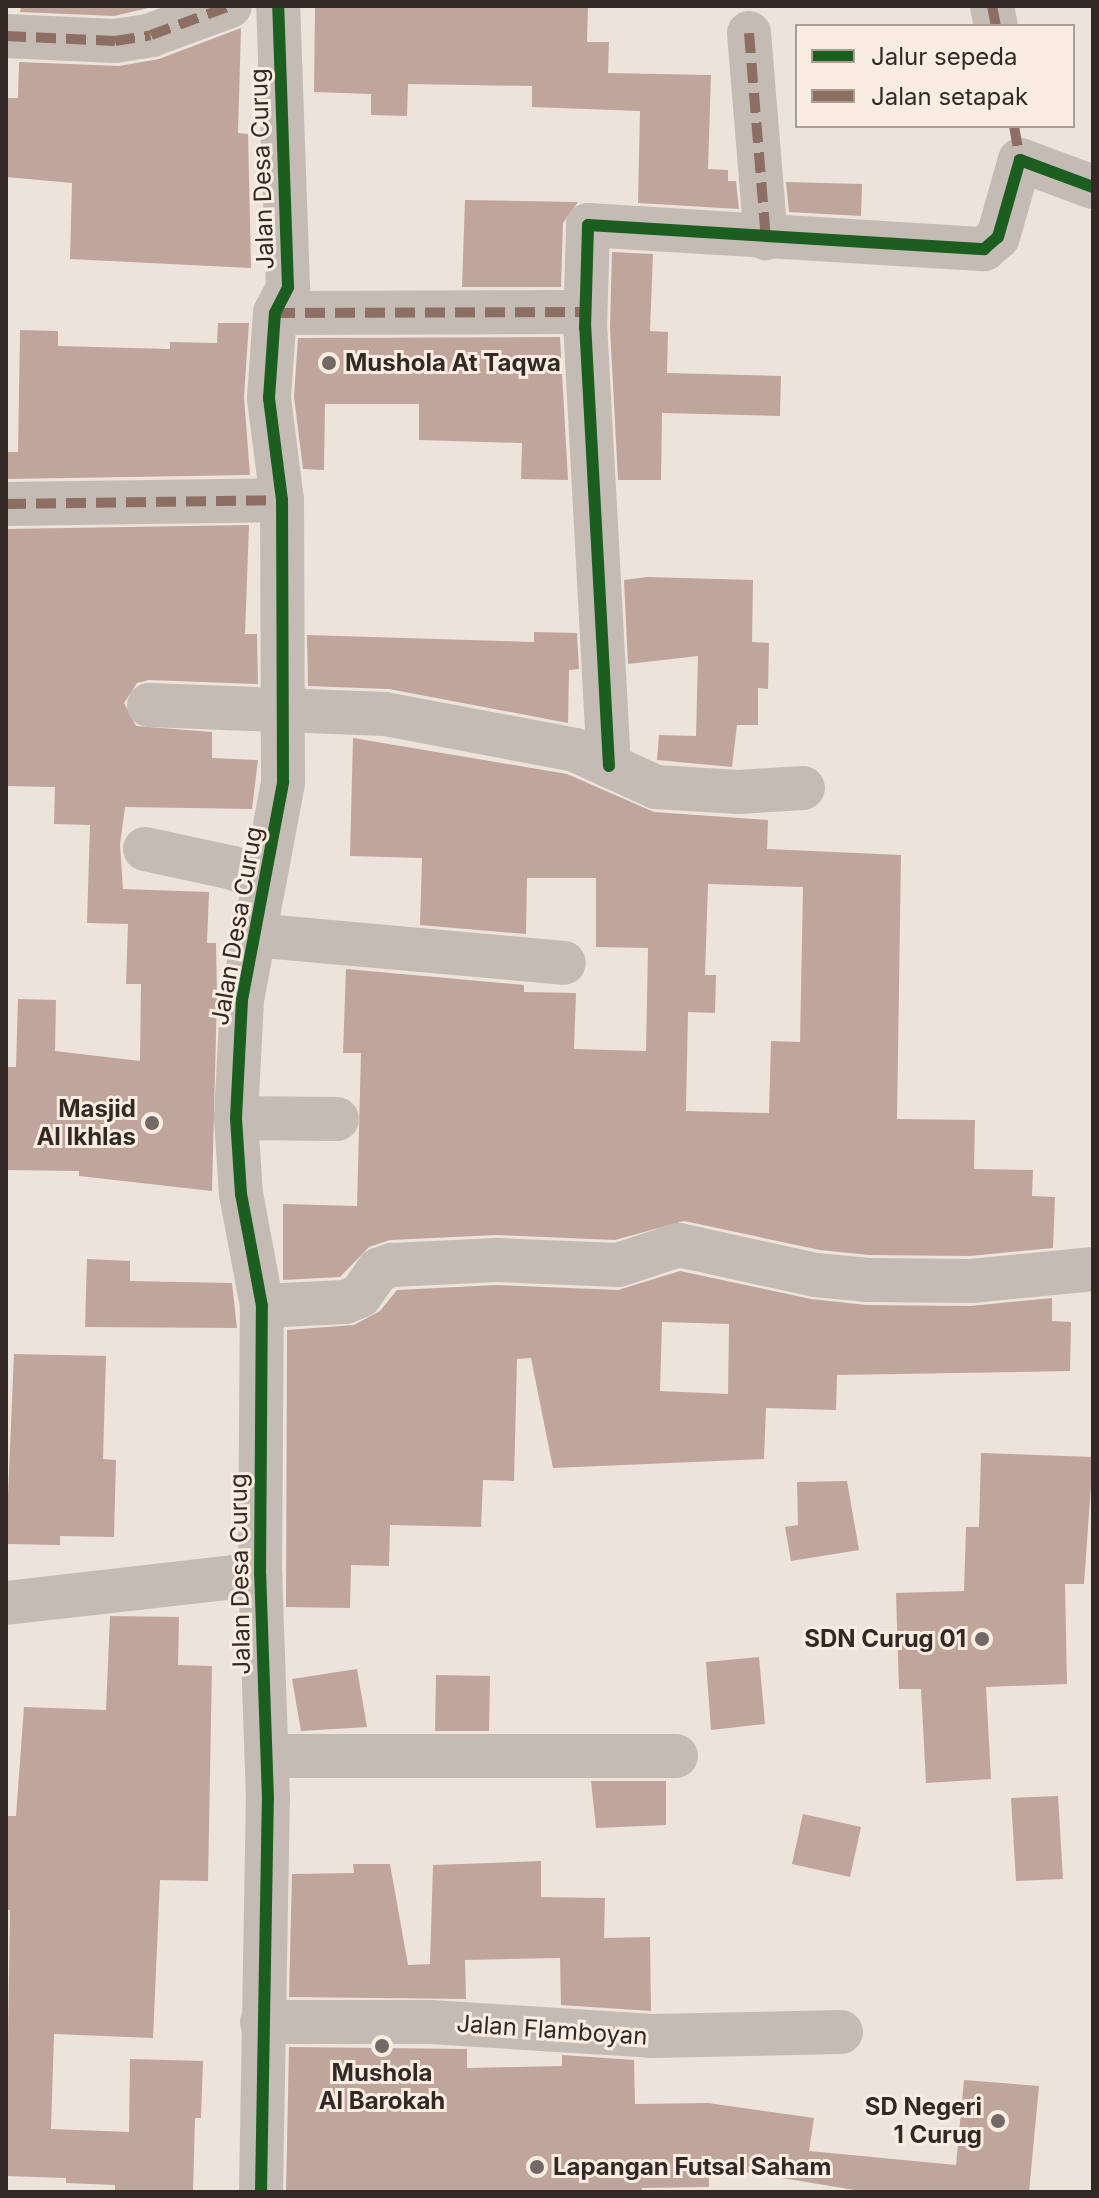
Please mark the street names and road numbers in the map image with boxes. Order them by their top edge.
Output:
street label: Jalan Desa Curug [244,68,280,270]
street label: Jalan Desa Curug [205,824,269,1028]
street label: Jalan Desa Curug [224,1473,256,1675]
street label: Jalan Flamboyan [455,2009,649,2051]

